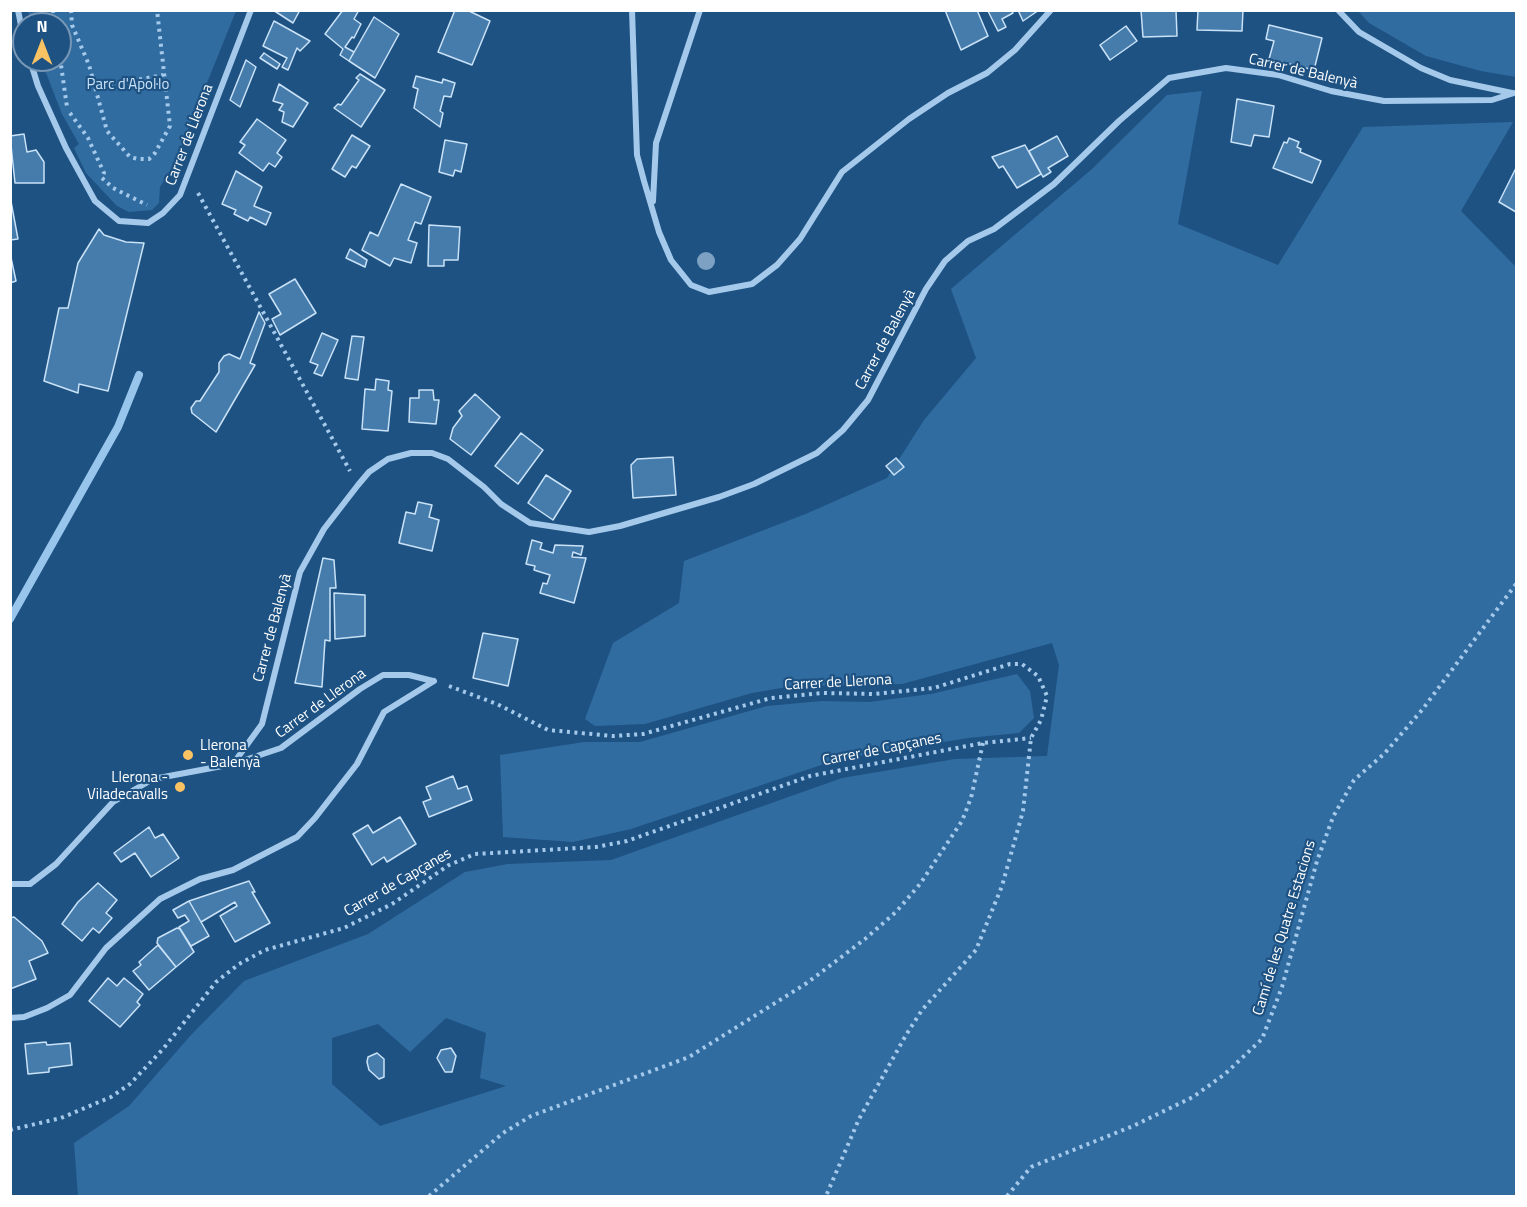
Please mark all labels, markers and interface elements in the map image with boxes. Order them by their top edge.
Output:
north arrow [12,12,72,72]
text: N [36,14,48,38]
street label: Carrer de Balenyà [1247,51,1359,93]
park label: Parc d'Apol·lo [87,76,169,94]
street label: Carrer de Llerona [162,82,218,188]
street label: Carrer de Balenyà [852,287,920,393]
street label: Carrer de Balenyà [250,572,296,684]
street label: Carrer de Llerona [272,665,370,743]
street label: Carrer de Llerona [784,671,892,695]
street label: Carrer de Capçanes [821,730,943,770]
place label: Llerona - Balenyà [200,737,260,772]
marker: Llerona - Balenyà [181,748,195,762]
place label: Llerona - Viladecavalls [87,769,168,804]
marker: Llerona - Viladecavalls [173,780,187,794]
street label: Camí de les Quatre Estacions [1250,838,1320,1018]
street label: Carrer de Capçanes [341,845,455,921]

